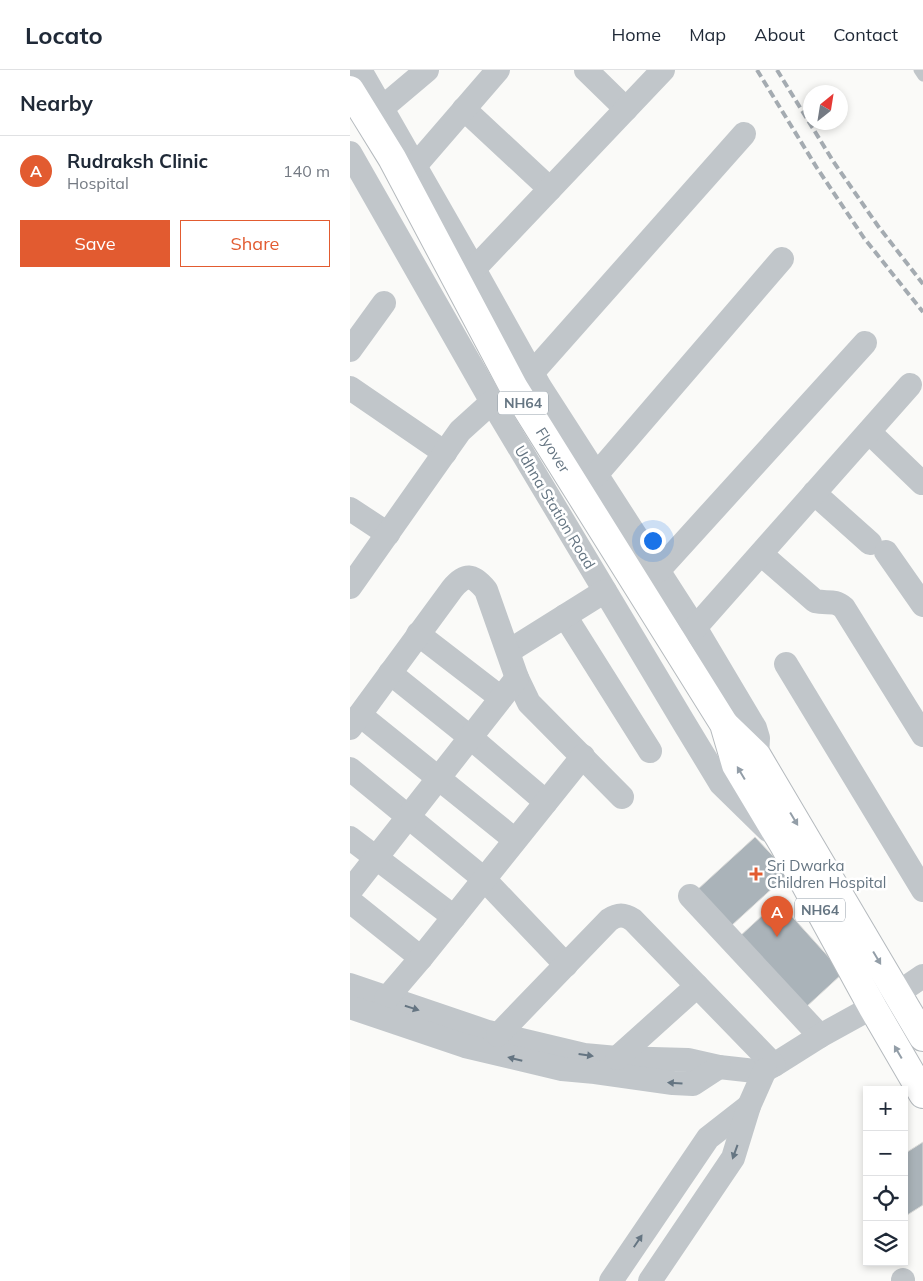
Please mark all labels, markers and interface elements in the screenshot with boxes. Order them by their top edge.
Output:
text: Locato [25,20,103,50]
text: Home [611,23,661,46]
text: Map [689,23,726,46]
text: About [754,23,805,46]
text: Contact [833,23,898,46]
north arrow [803,85,848,130]
text: Nearby [20,90,93,116]
text: Rudraksh Clinic [67,149,208,173]
text: A [30,161,42,181]
text: 140 m [283,161,330,181]
text: Hospital [67,173,129,193]
button: Save [20,220,170,267]
button: Share [180,220,330,267]
road number: NH64 [498,392,548,414]
street label: Flyover [532,424,575,477]
street label: Udhna Station Road [511,442,599,572]
your location [640,528,666,554]
one-way arrow [737,767,746,780]
one-way arrow [790,812,799,825]
place label: Sri Dwarka Children Hospital [767,856,886,892]
marker: Sri Dwarka Children Hospital [749,867,763,881]
pin: A [761,896,793,937]
road number: NH64 [795,898,845,922]
one-way arrow [873,952,882,965]
one-way arrow [405,1004,420,1012]
one-way arrow [894,1045,903,1058]
one-way arrow [578,1051,594,1059]
one-way arrow [507,1054,522,1062]
one-way arrow [667,1079,683,1087]
map controls [863,1086,908,1266]
button: + [863,1086,908,1131]
button: − [863,1131,908,1176]
one-way arrow [730,1145,738,1160]
button: locate [863,1176,908,1221]
button: layers [863,1221,908,1266]
one-way arrow [633,1234,643,1247]

